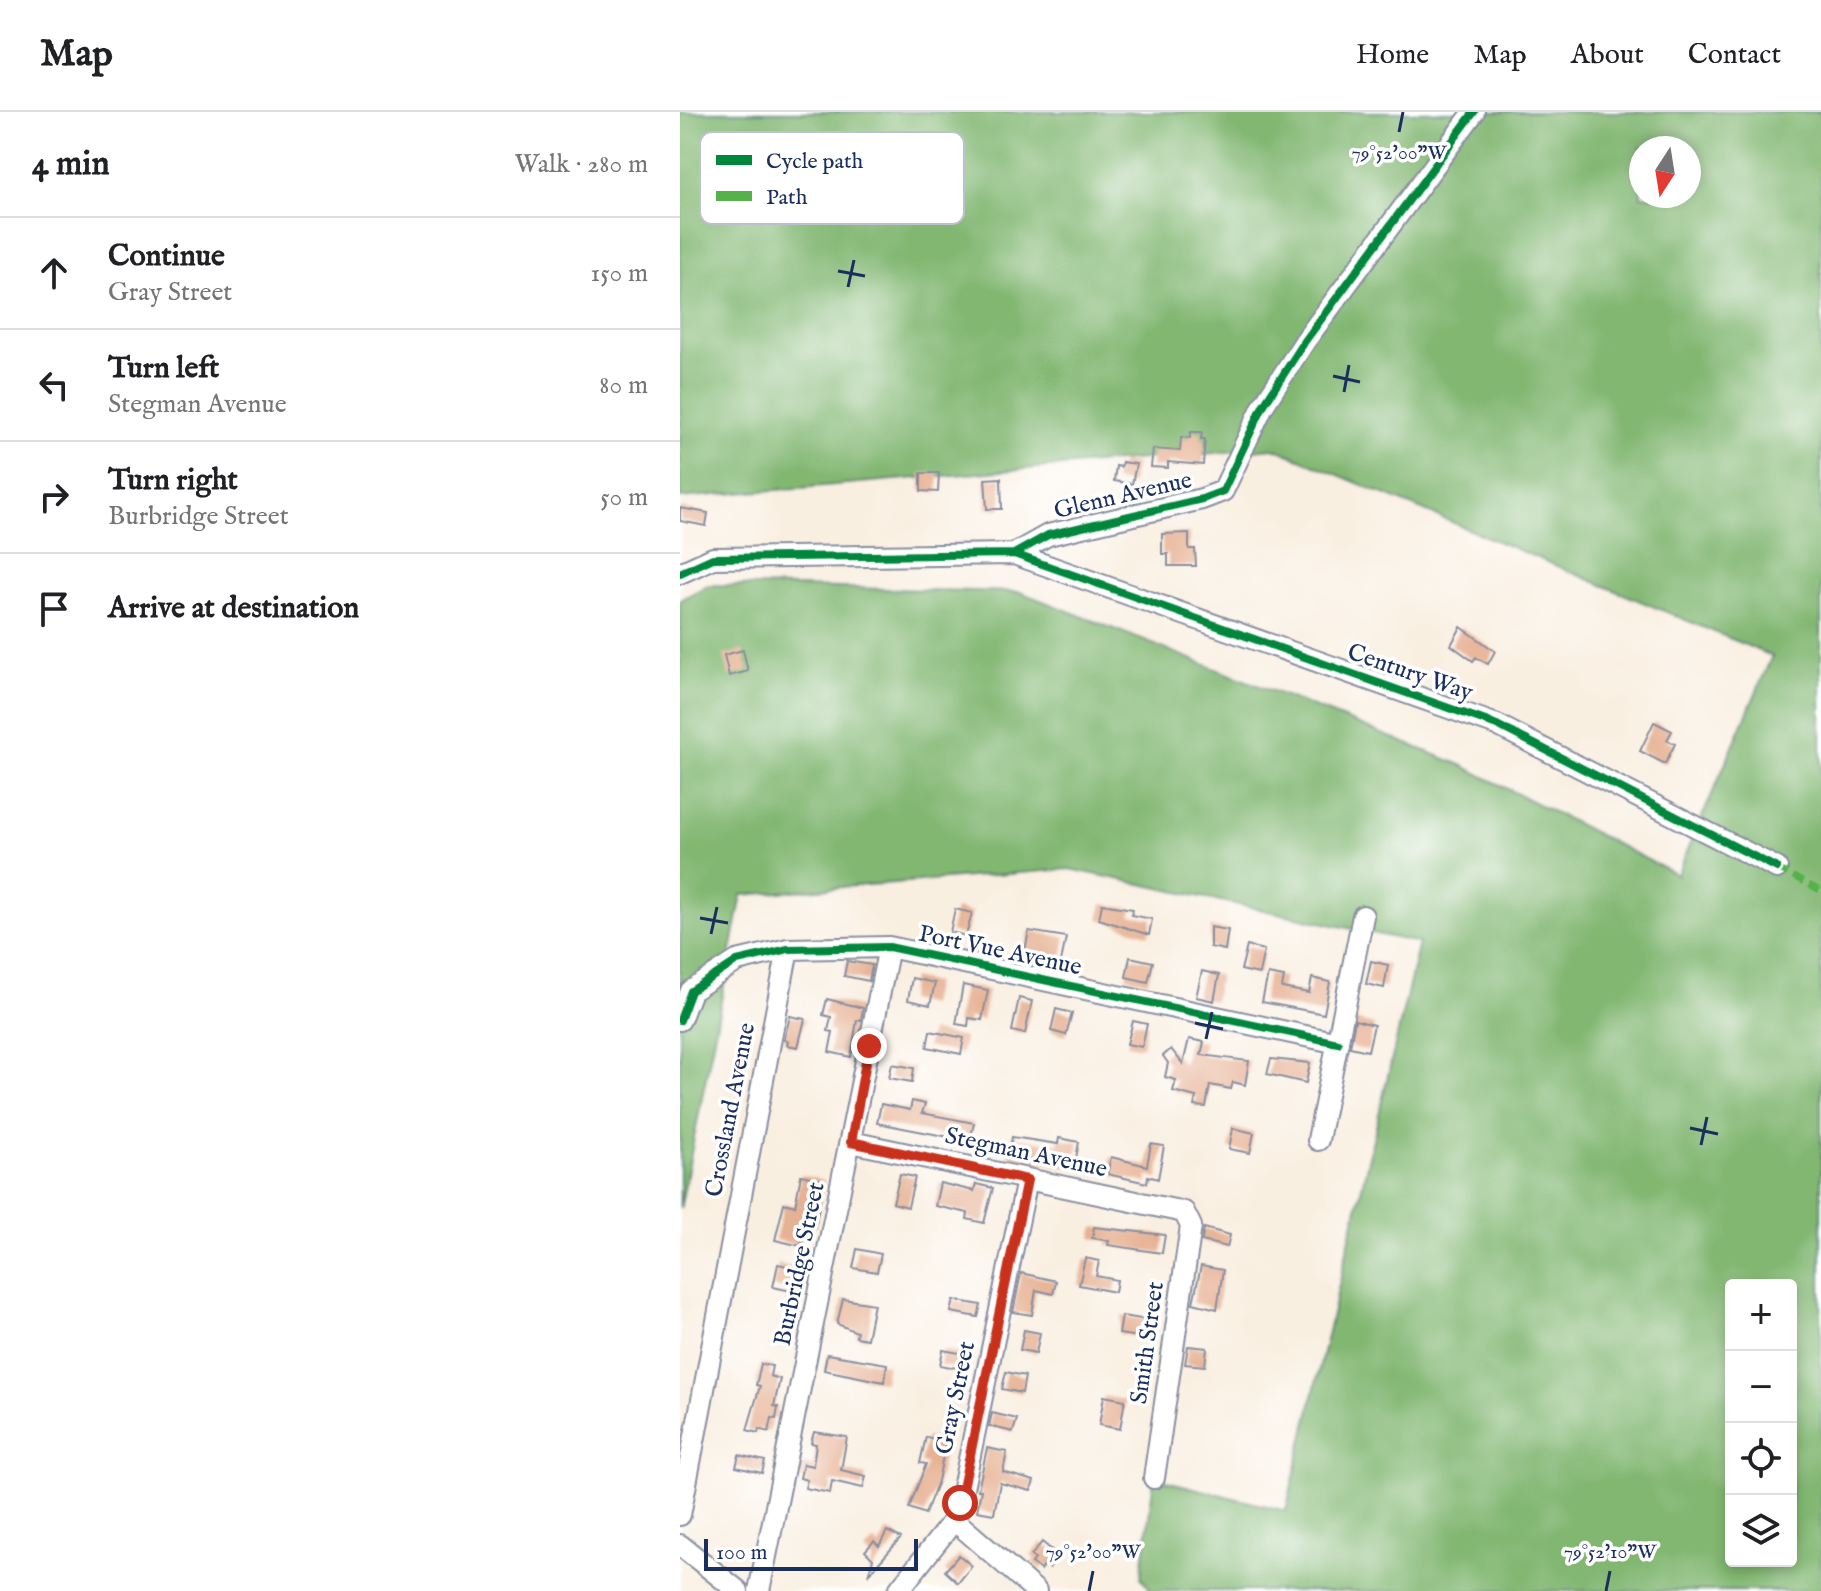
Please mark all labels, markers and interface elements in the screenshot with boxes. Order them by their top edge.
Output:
text: Map [40,31,113,79]
text: Home [1356,38,1429,73]
text: Map [1473,38,1527,73]
text: About [1571,38,1644,73]
text: Contact [1688,38,1781,73]
legend [700,132,964,224]
north arrow [1629,136,1701,208]
text: 79°52'00"W [1351,141,1448,166]
text: 4 min [32,143,110,186]
text: Walk · 280 m [515,148,648,181]
text: Cycle path [766,148,863,176]
text: Path [766,184,808,212]
text: Continue [108,238,225,276]
icon: ahead [32,251,76,295]
text: 150 m [590,257,648,290]
text: Gray Street [108,276,232,309]
text: Turn left [108,350,219,388]
icon: left [32,363,76,407]
text: 80 m [599,369,648,402]
text: Stegman Avenue [108,388,287,421]
text: Turn right [108,462,238,500]
street label: Glenn Avenue [1051,465,1195,527]
icon: right [32,475,76,519]
text: 50 m [600,481,648,514]
text: Burbridge Street [108,500,289,533]
icon: arrive [32,587,76,631]
text: Arrive at destination [108,590,359,628]
street label: Century Way [1343,637,1477,709]
street label: Port Vue Avenue [916,919,1084,983]
street label: Crossland Avenue [699,1020,763,1200]
route end [851,1028,887,1064]
street label: Stegman Avenue [942,1121,1110,1185]
street label: Burbridge Street [768,1179,832,1349]
map controls [1725,1279,1797,1567]
button: + [1725,1279,1797,1351]
street label: Smith Street [1124,1280,1172,1406]
street label: Gray Street [929,1339,983,1457]
button: − [1725,1351,1797,1423]
button: locate [1725,1423,1797,1495]
route start [942,1485,978,1521]
button: layers [1725,1495,1797,1567]
scale bar [704,1535,918,1571]
text: 100 m [716,1539,768,1567]
text: 79°52'00"W [1045,1540,1142,1565]
text: 79°52'10"W [1564,1540,1657,1565]

